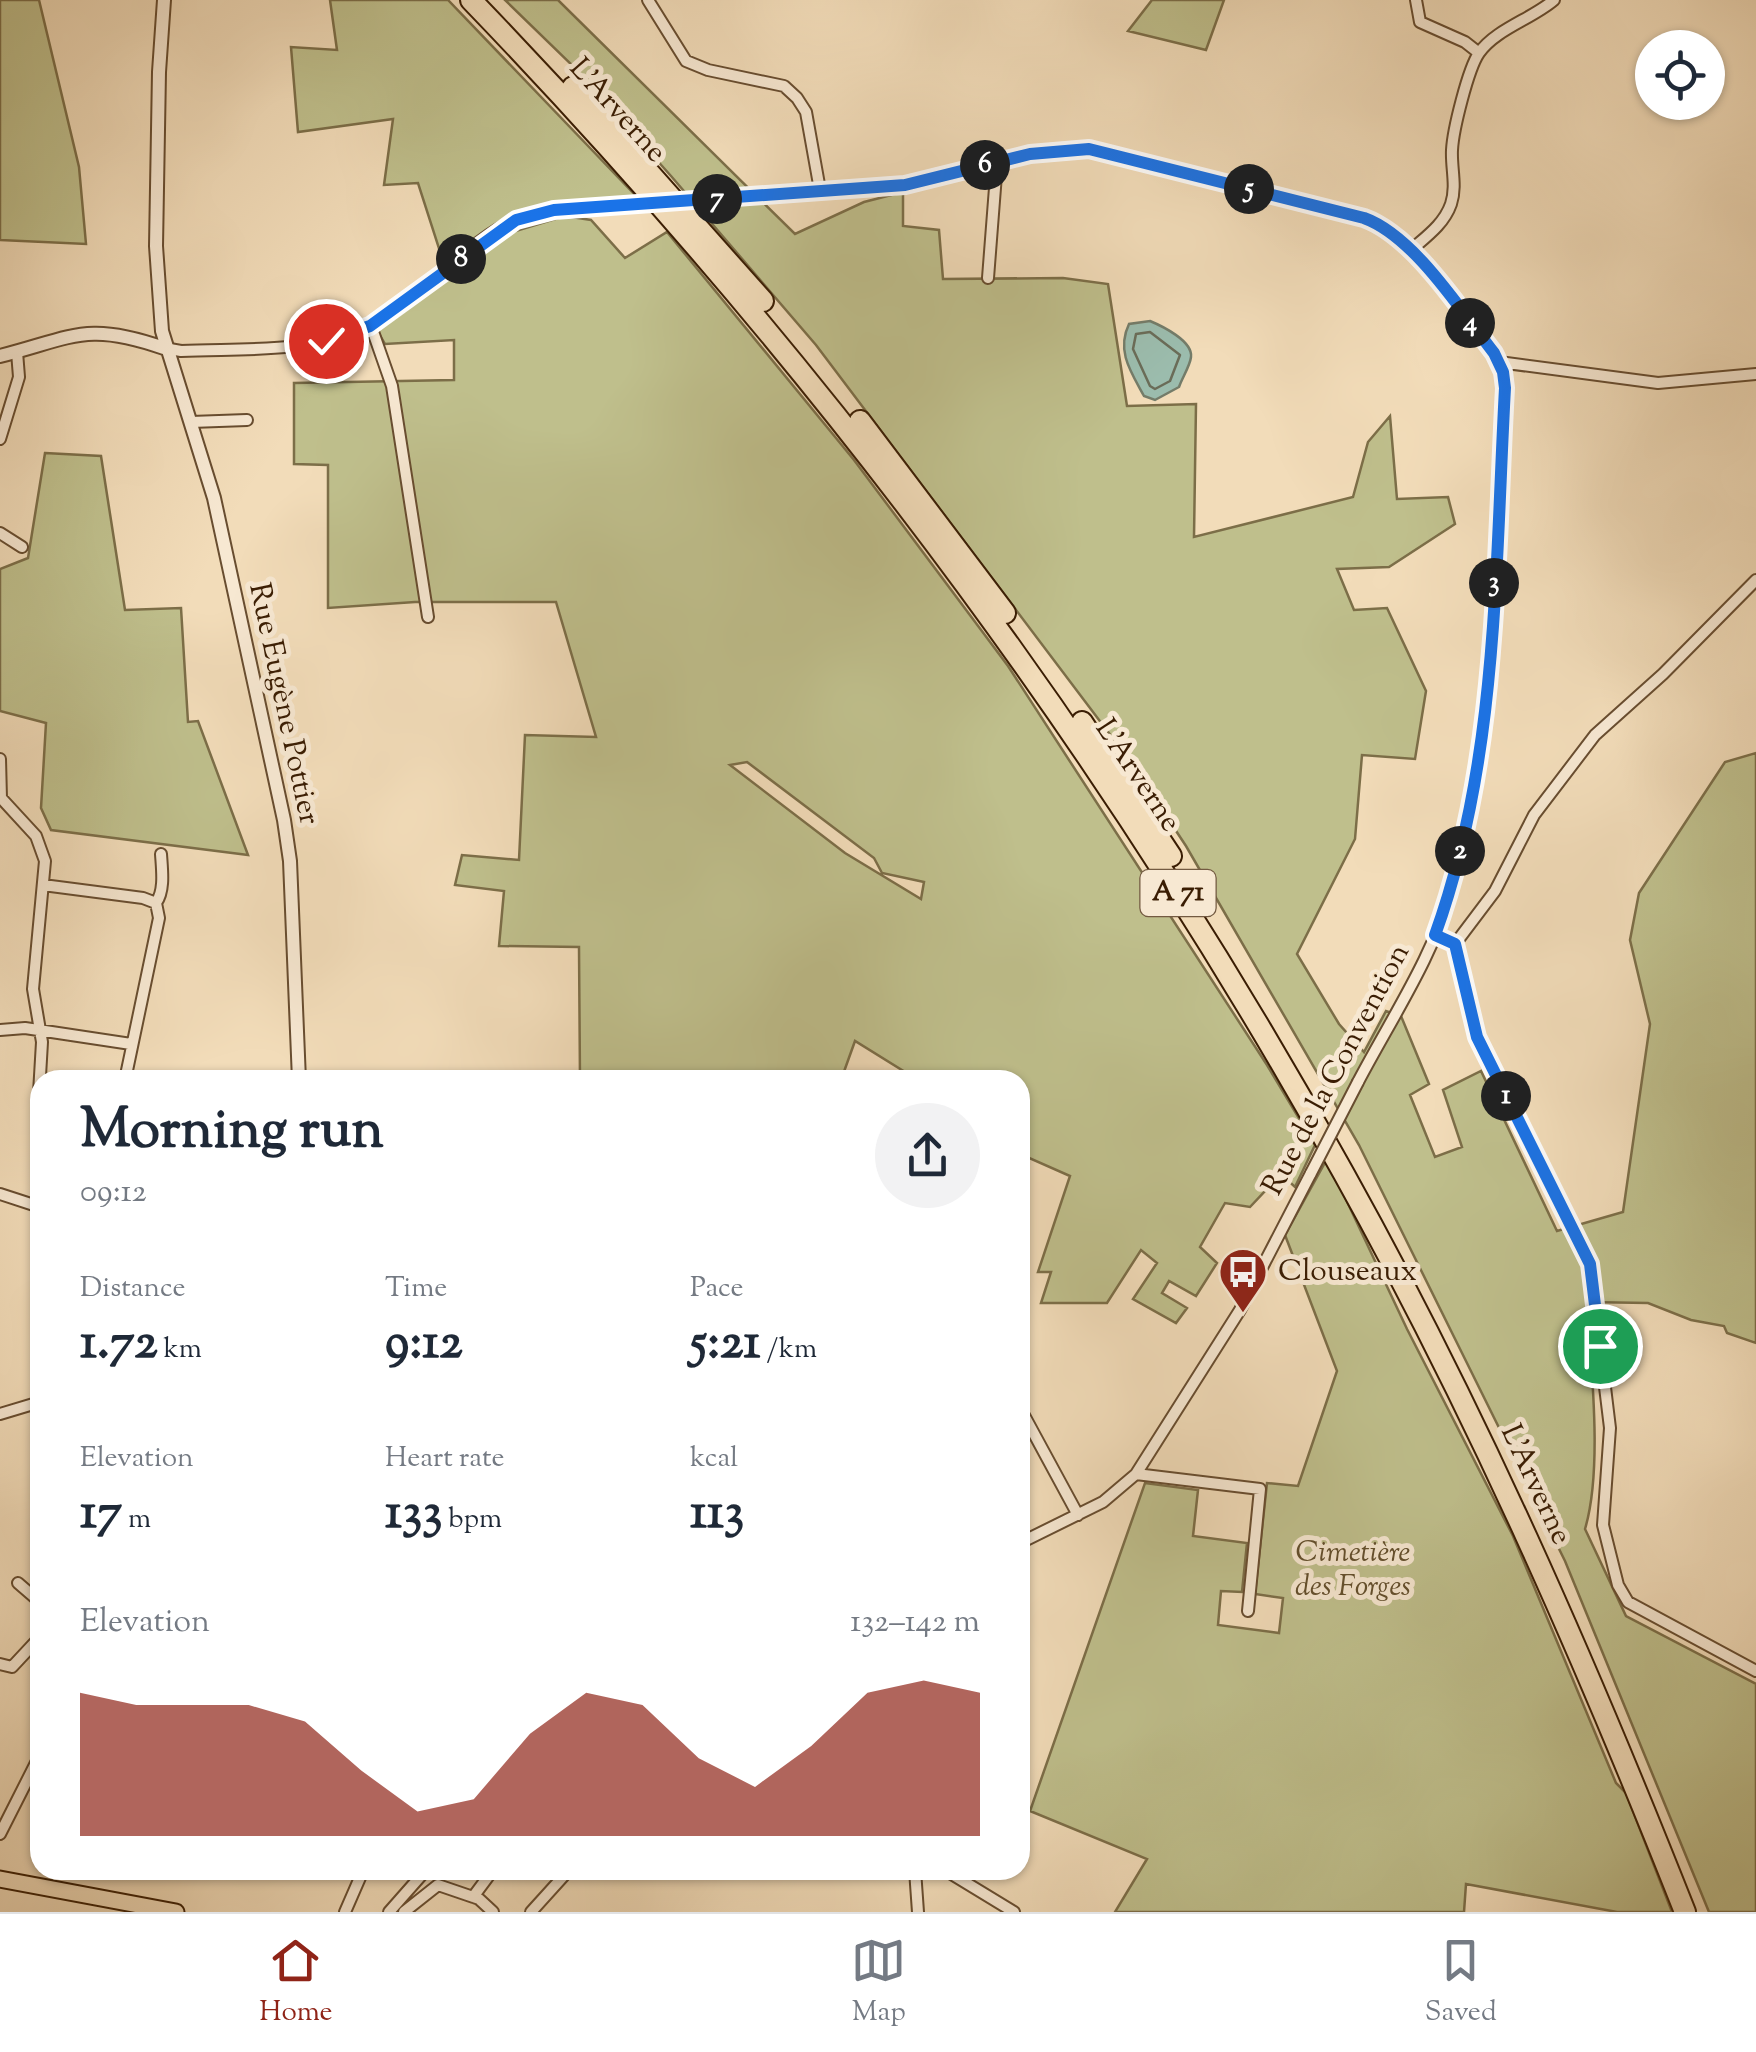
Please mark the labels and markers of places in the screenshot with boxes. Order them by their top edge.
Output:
pin: 6 [960,140,1010,190]
pin: 5 [1224,164,1274,214]
pin: 7 [692,174,742,224]
pin: 8 [436,234,486,284]
pin: 4 [1445,298,1495,348]
pin [284,299,369,384]
pin: 3 [1469,558,1519,608]
pin: 2 [1435,826,1485,876]
pin: 1 [1481,1071,1531,1121]
bus stop icon: Clouseaux [1217,1246,1269,1314]
place label: Clouseaux [1278,1251,1417,1294]
pin [1558,1304,1643,1389]

